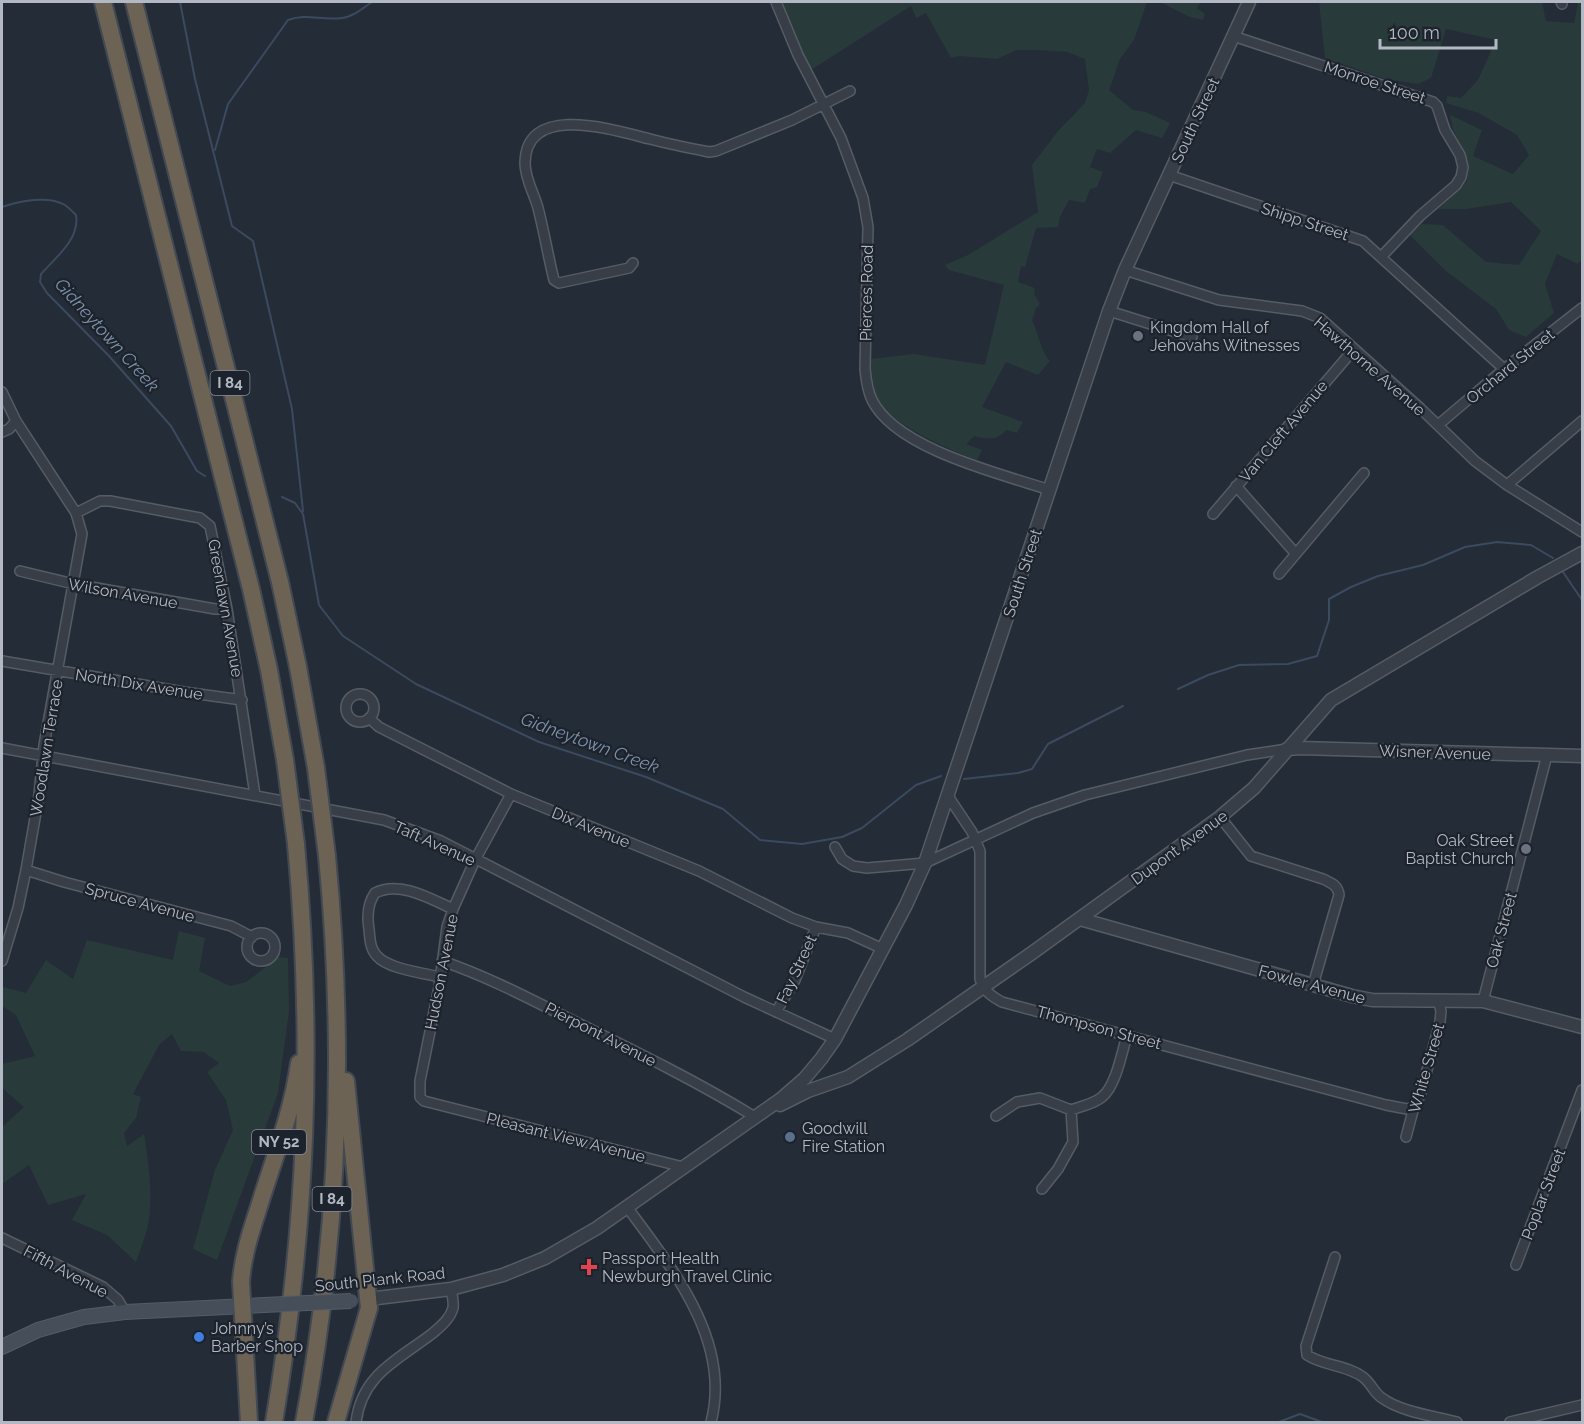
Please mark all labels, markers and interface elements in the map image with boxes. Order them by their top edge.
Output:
scale bar [1380,12,1496,50]
text: 100 m [1389,22,1440,43]
street label: Monroe Street [1322,57,1429,108]
street label: South Street [1167,74,1224,166]
street label: Shipp Street [1259,198,1352,245]
street label: Pierces Road [856,245,877,341]
water label: Gidneytown Creek [51,274,164,396]
street label: Hawthorne Avenue [1310,313,1429,420]
place label: Kingdom Hall of Jehovahs Witnesses [1150,318,1300,355]
street label: Orchard Street [1462,325,1559,408]
marker: Kingdom Hall of Jehovahs Witnesses [1131,329,1145,343]
road number: I 84 [210,371,250,395]
street label: Van Cleft Avenue [1235,377,1332,486]
street label: South Street [999,526,1046,620]
street label: Greenlawn Avenue [204,538,247,679]
street label: Wilson Avenue [67,575,179,612]
street label: North Dix Avenue [74,665,204,704]
street label: Woodlawn Terrace [26,678,67,818]
water label: Gidneytown Creek [518,708,662,777]
street label: Wisner Avenue [1379,741,1491,764]
street label: Dix Avenue [549,803,633,852]
street label: Dupont Avenue [1127,806,1231,889]
street label: Taft Avenue [391,817,478,870]
place label: Oak Street Baptist Church [1406,831,1515,868]
marker: Oak Street Baptist Church [1519,842,1533,856]
street label: Spruce Avenue [83,879,197,926]
street label: Oak Street [1482,890,1521,970]
street label: Hudson Avenue [421,913,462,1032]
street label: Fay Street [772,931,821,1007]
street label: Fowler Avenue [1256,961,1367,1008]
street label: Pierpont Avenue [542,998,660,1071]
street label: Thompson Street [1034,1002,1164,1053]
street label: White Street [1405,1020,1449,1115]
street label: Pleasant View Avenue [485,1109,647,1166]
place label: Goodwill Fire Station [802,1119,885,1156]
road number: NY 52 [252,1130,306,1154]
marker: Goodwill Fire Station [783,1130,797,1144]
street label: Poplar Street [1517,1145,1570,1242]
road number: I 84 [312,1187,352,1211]
street label: Fifth Avenue [20,1241,111,1302]
place label: Passport Health Newburgh Travel Clinic [602,1249,773,1286]
marker: Passport Health Newburgh Travel Clinic [580,1258,598,1276]
street label: South Plank Road [314,1263,446,1296]
place label: Johnny’s Barber Shop [211,1319,303,1356]
marker: Johnny’s Barber Shop [192,1330,206,1344]

